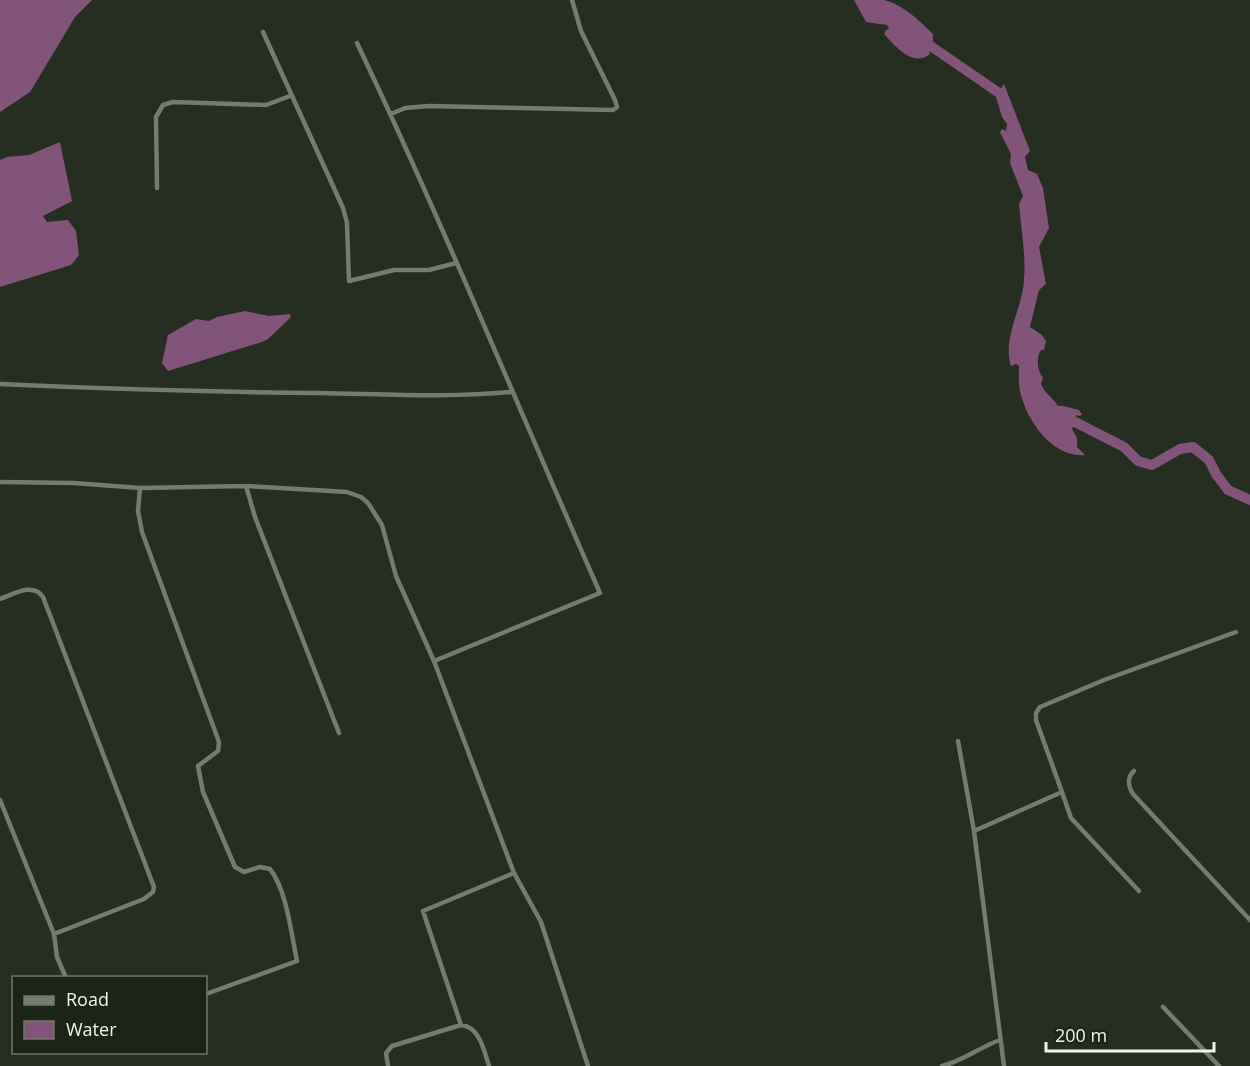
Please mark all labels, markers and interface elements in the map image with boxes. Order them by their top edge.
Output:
legend [12,976,207,1054]
text: Road [66,987,109,1011]
scale bar [1046,1015,1214,1053]
text: Water [66,1017,117,1041]
text: 200 m [1055,1023,1107,1047]

